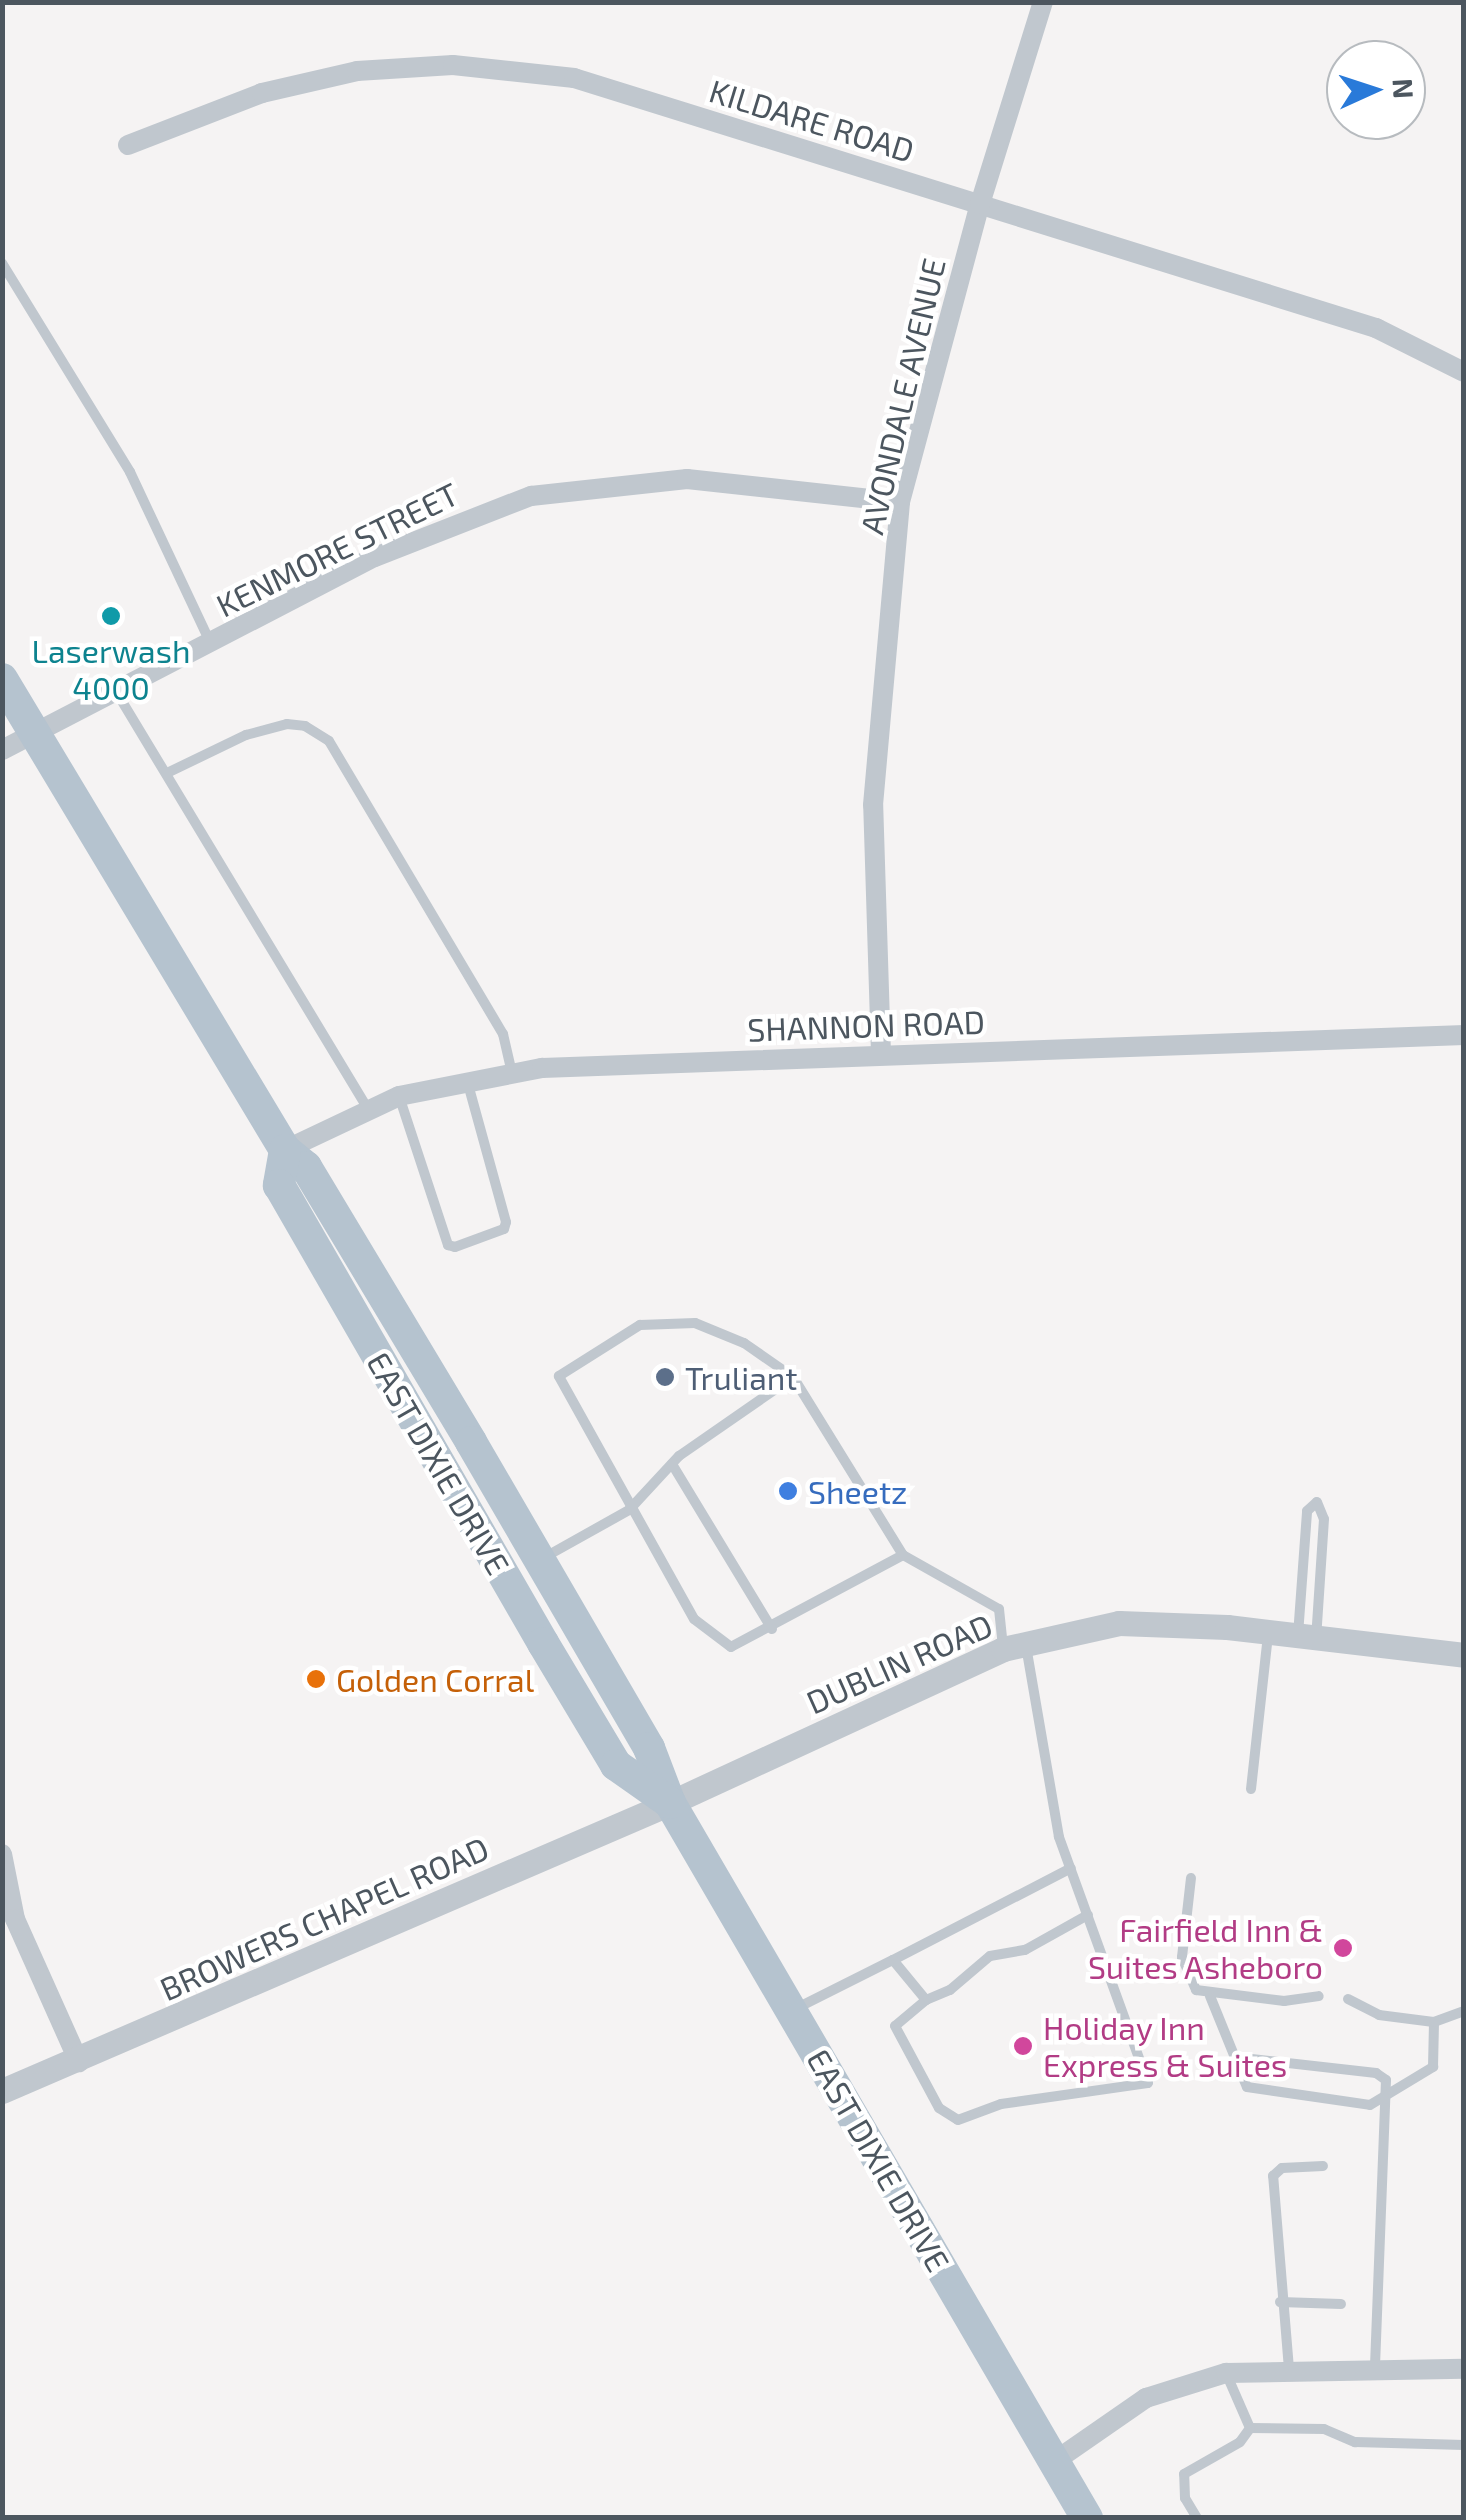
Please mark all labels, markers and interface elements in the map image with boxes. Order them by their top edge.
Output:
north arrow [1326,40,1426,140]
street label: KILDARE ROAD [705,71,919,169]
text: N [1386,78,1421,100]
street label: AVONDALE AVENUE [852,254,952,538]
street label: KENMORE STREET [210,474,464,624]
marker: Laserwash 4000 [100,605,122,627]
place label: Laserwash 4000 [32,632,190,707]
street label: SHANNON ROAD [747,1002,985,1048]
street label: EAST DIXIE DRIVE [360,1345,518,1581]
place label: Truliant [685,1358,797,1396]
marker: Truliant [654,1366,676,1388]
place label: Sheetz [808,1472,907,1510]
marker: Sheetz [777,1480,799,1502]
street label: DUBLIN ROAD [800,1605,998,1721]
place label: Golden Corral [336,1660,534,1698]
marker: Golden Corral [305,1668,327,1690]
street label: BROWERS CHAPEL ROAD [153,1828,495,2008]
place label: Fairfield Inn & Suites Asheboro [1087,1911,1323,1986]
marker: Fairfield Inn & Suites Asheboro [1332,1937,1354,1959]
place label: Holiday Inn Express & Suites [1043,2009,1287,2084]
marker: Holiday Inn Express & Suites [1012,2035,1034,2057]
street label: EAST DIXIE DRIVE [800,2042,958,2278]

